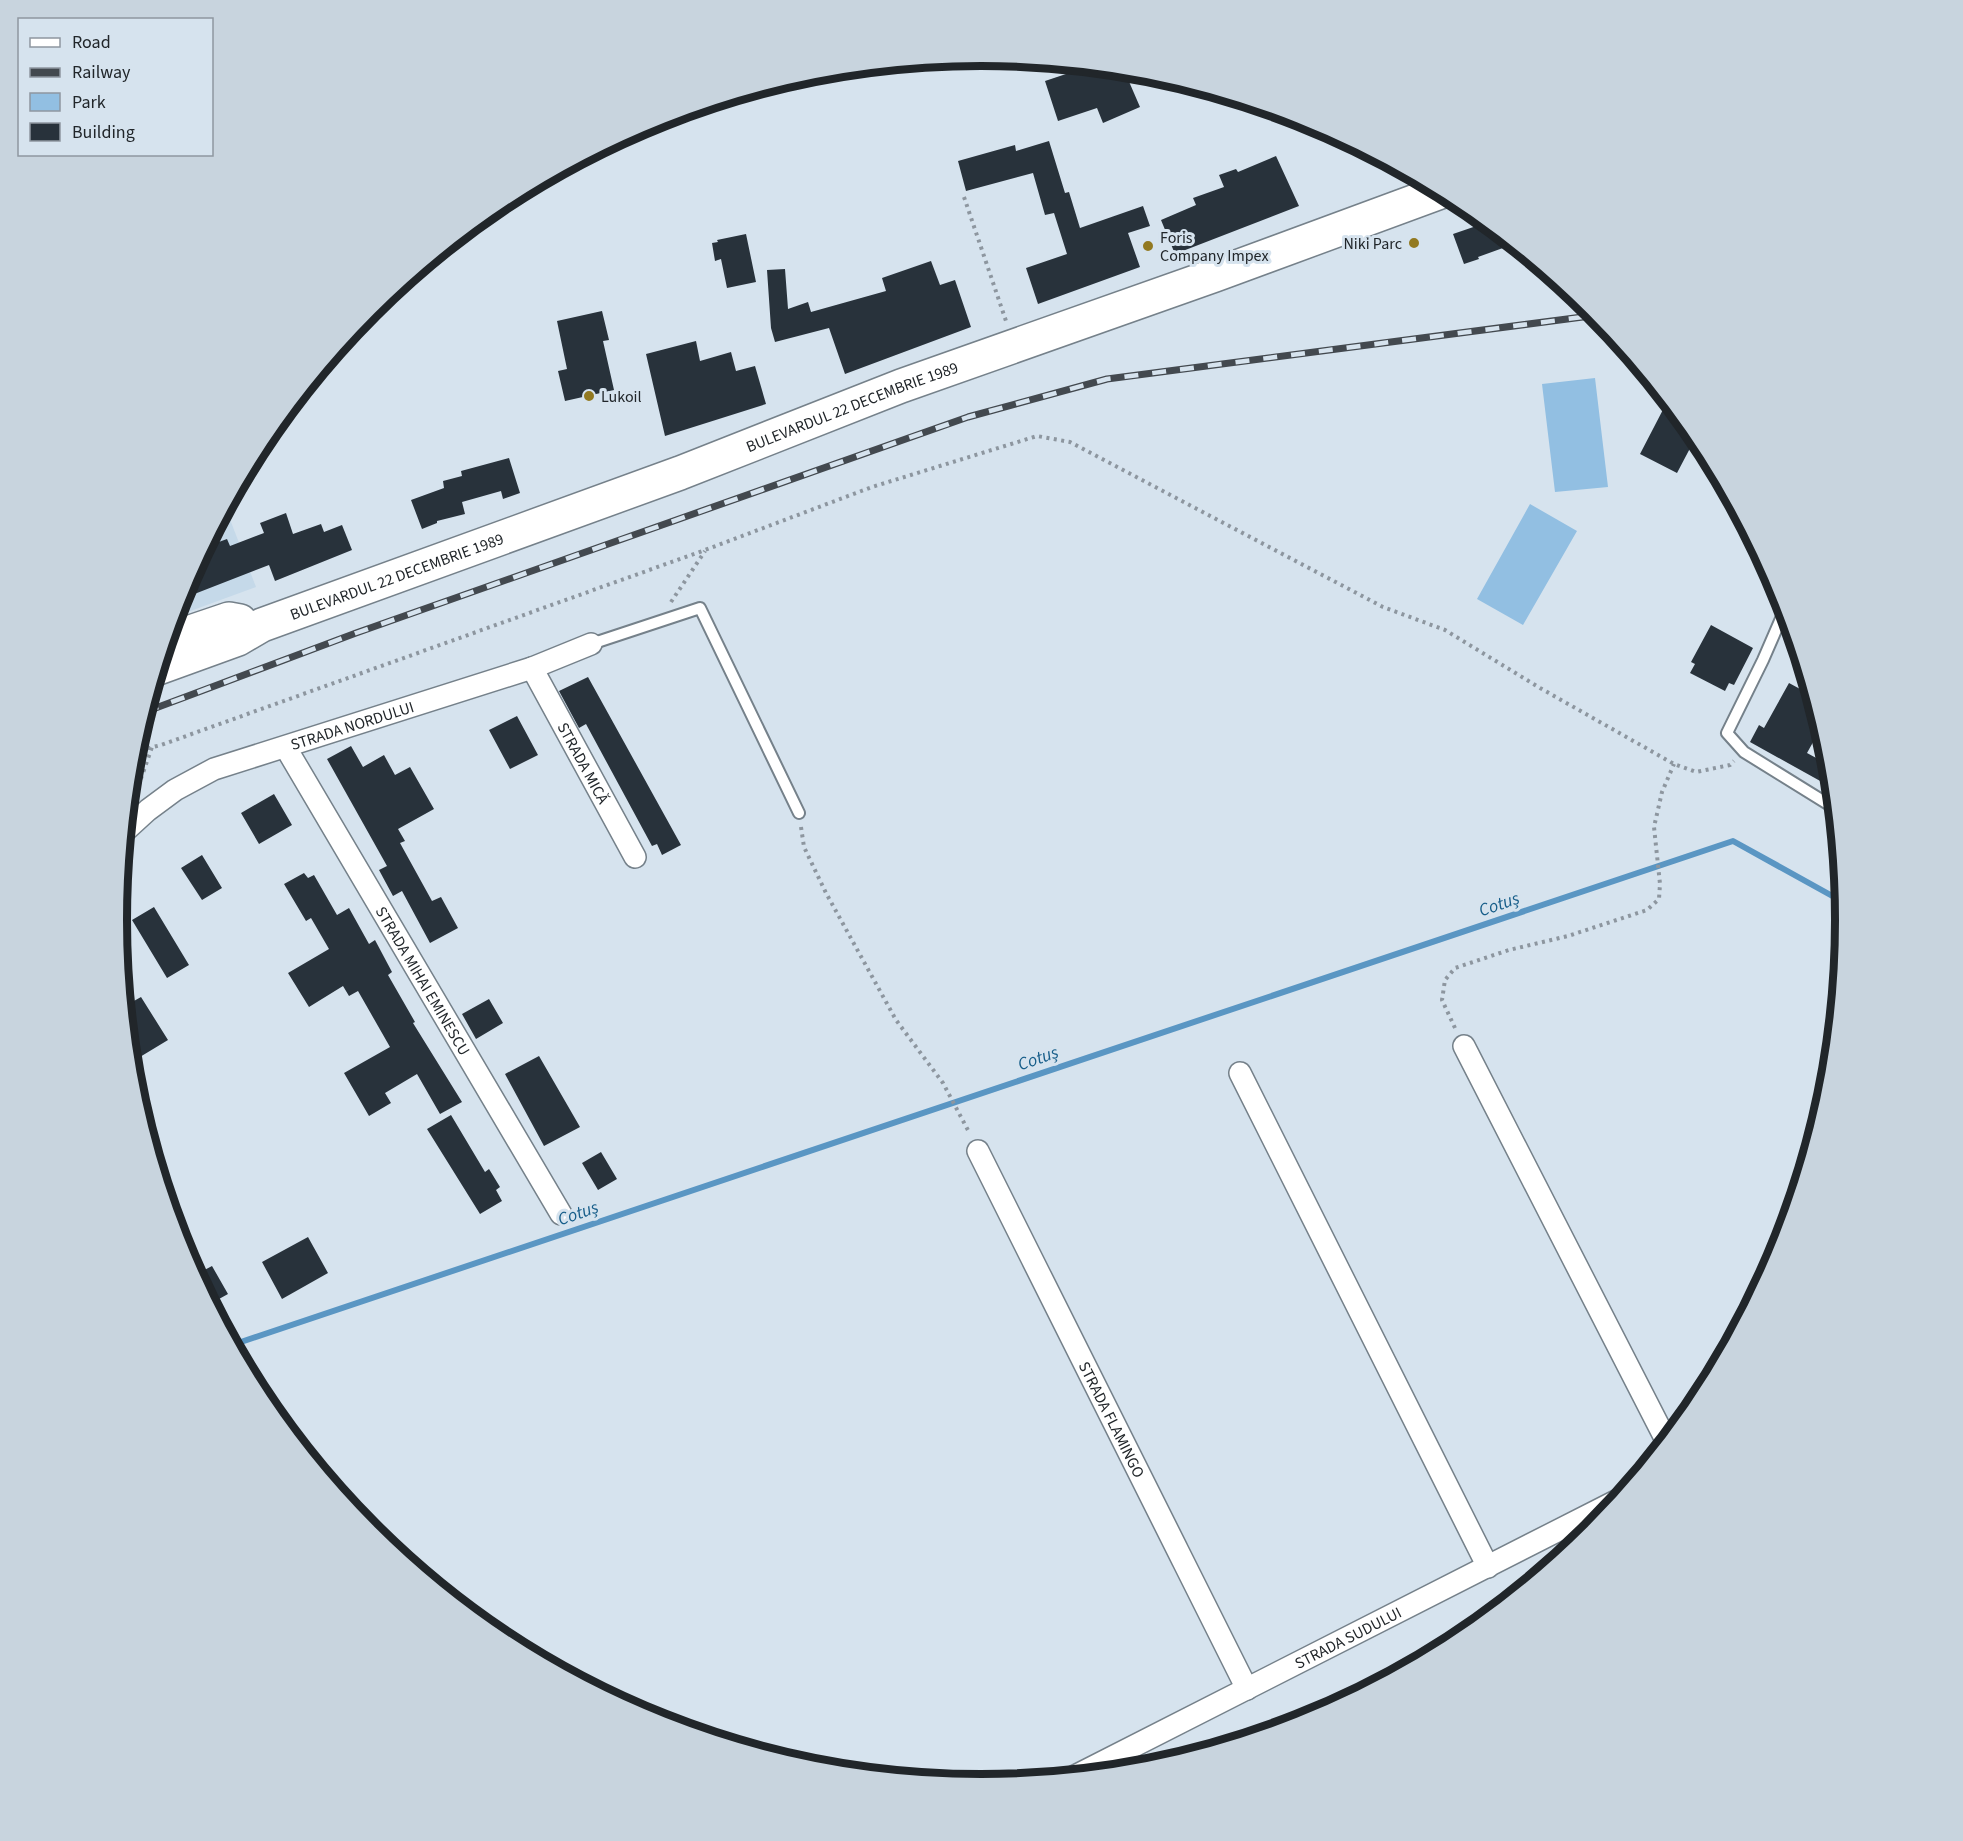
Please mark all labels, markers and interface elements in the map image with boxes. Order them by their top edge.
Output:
legend [18,18,213,156]
text: Road [72,30,111,55]
text: Railway [72,60,131,85]
text: Park [72,90,106,115]
text: Building [72,120,135,145]
place label: Foris Company Impex [1160,227,1269,267]
place label: Niki Parc [1344,233,1402,255]
marker: Niki Parc [1407,236,1421,250]
marker: Foris Company Impex [1141,239,1155,253]
street label: BULEVARDUL 22 DECEMBRIE 1989 [743,357,961,458]
place label: Lukoil [601,386,642,408]
marker: Lukoil [582,389,596,403]
street label: BULEVARDUL 22 DECEMBRIE 1989 [287,528,507,626]
street label: STRADA NORDULUI [288,696,417,756]
street label: STRADA MICĂ [552,719,614,808]
water label: Cotuș [1476,886,1523,923]
street label: STRADA MIHAI EMINESCU [370,902,475,1060]
water label: Cotuș [1015,1040,1062,1077]
water label: Cotuș [555,1195,602,1232]
street label: STRADA FLAMINGO [1073,1358,1150,1482]
street label: STRADA SUDULUI [1291,1602,1405,1675]

